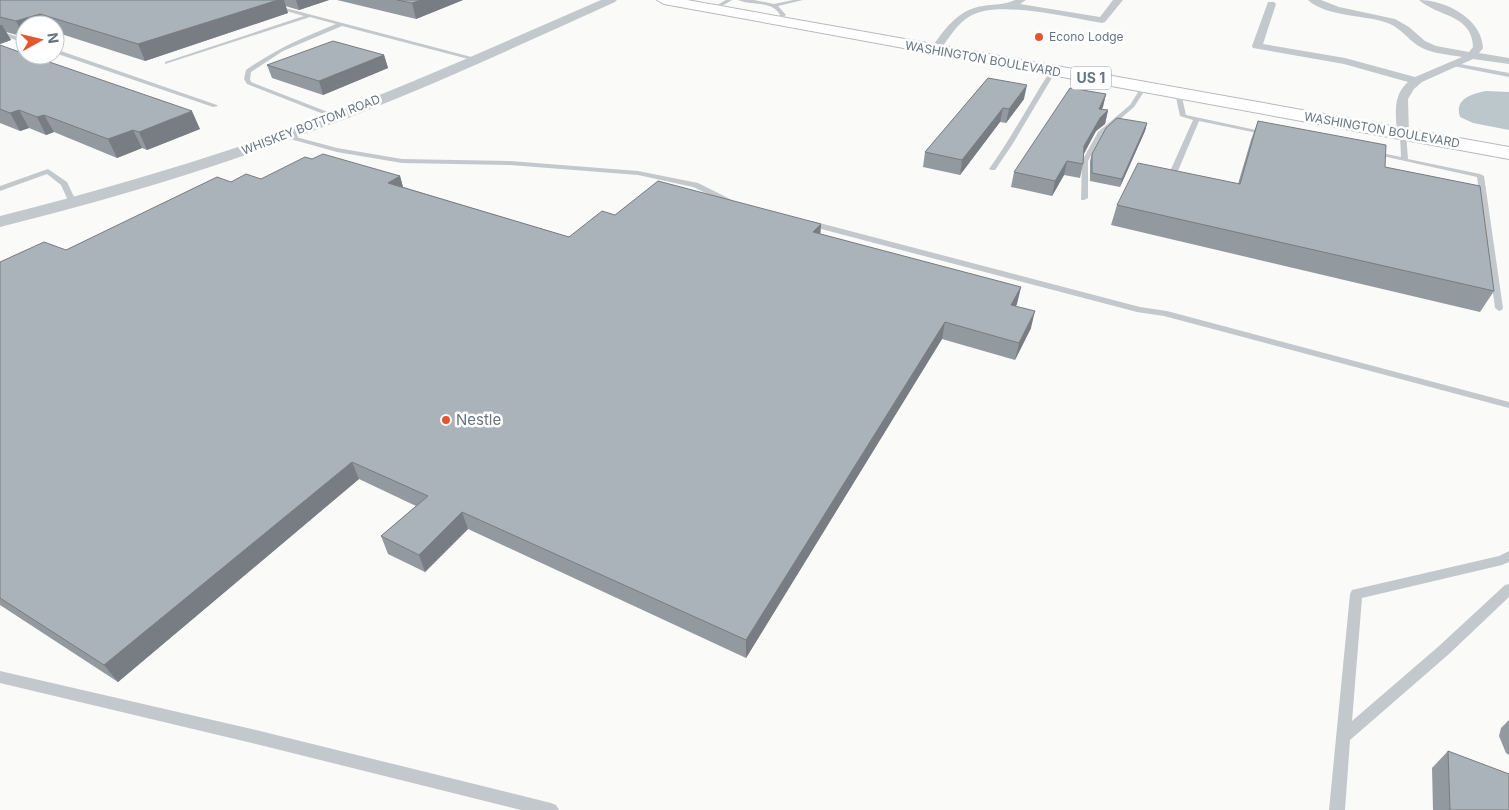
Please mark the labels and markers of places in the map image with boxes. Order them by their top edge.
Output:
place label: Econo Lodge [1049,29,1124,44]
marker: Econo Lodge [1033,31,1045,43]
place label: Nestle [456,410,501,429]
marker: Nestle [440,414,452,426]

